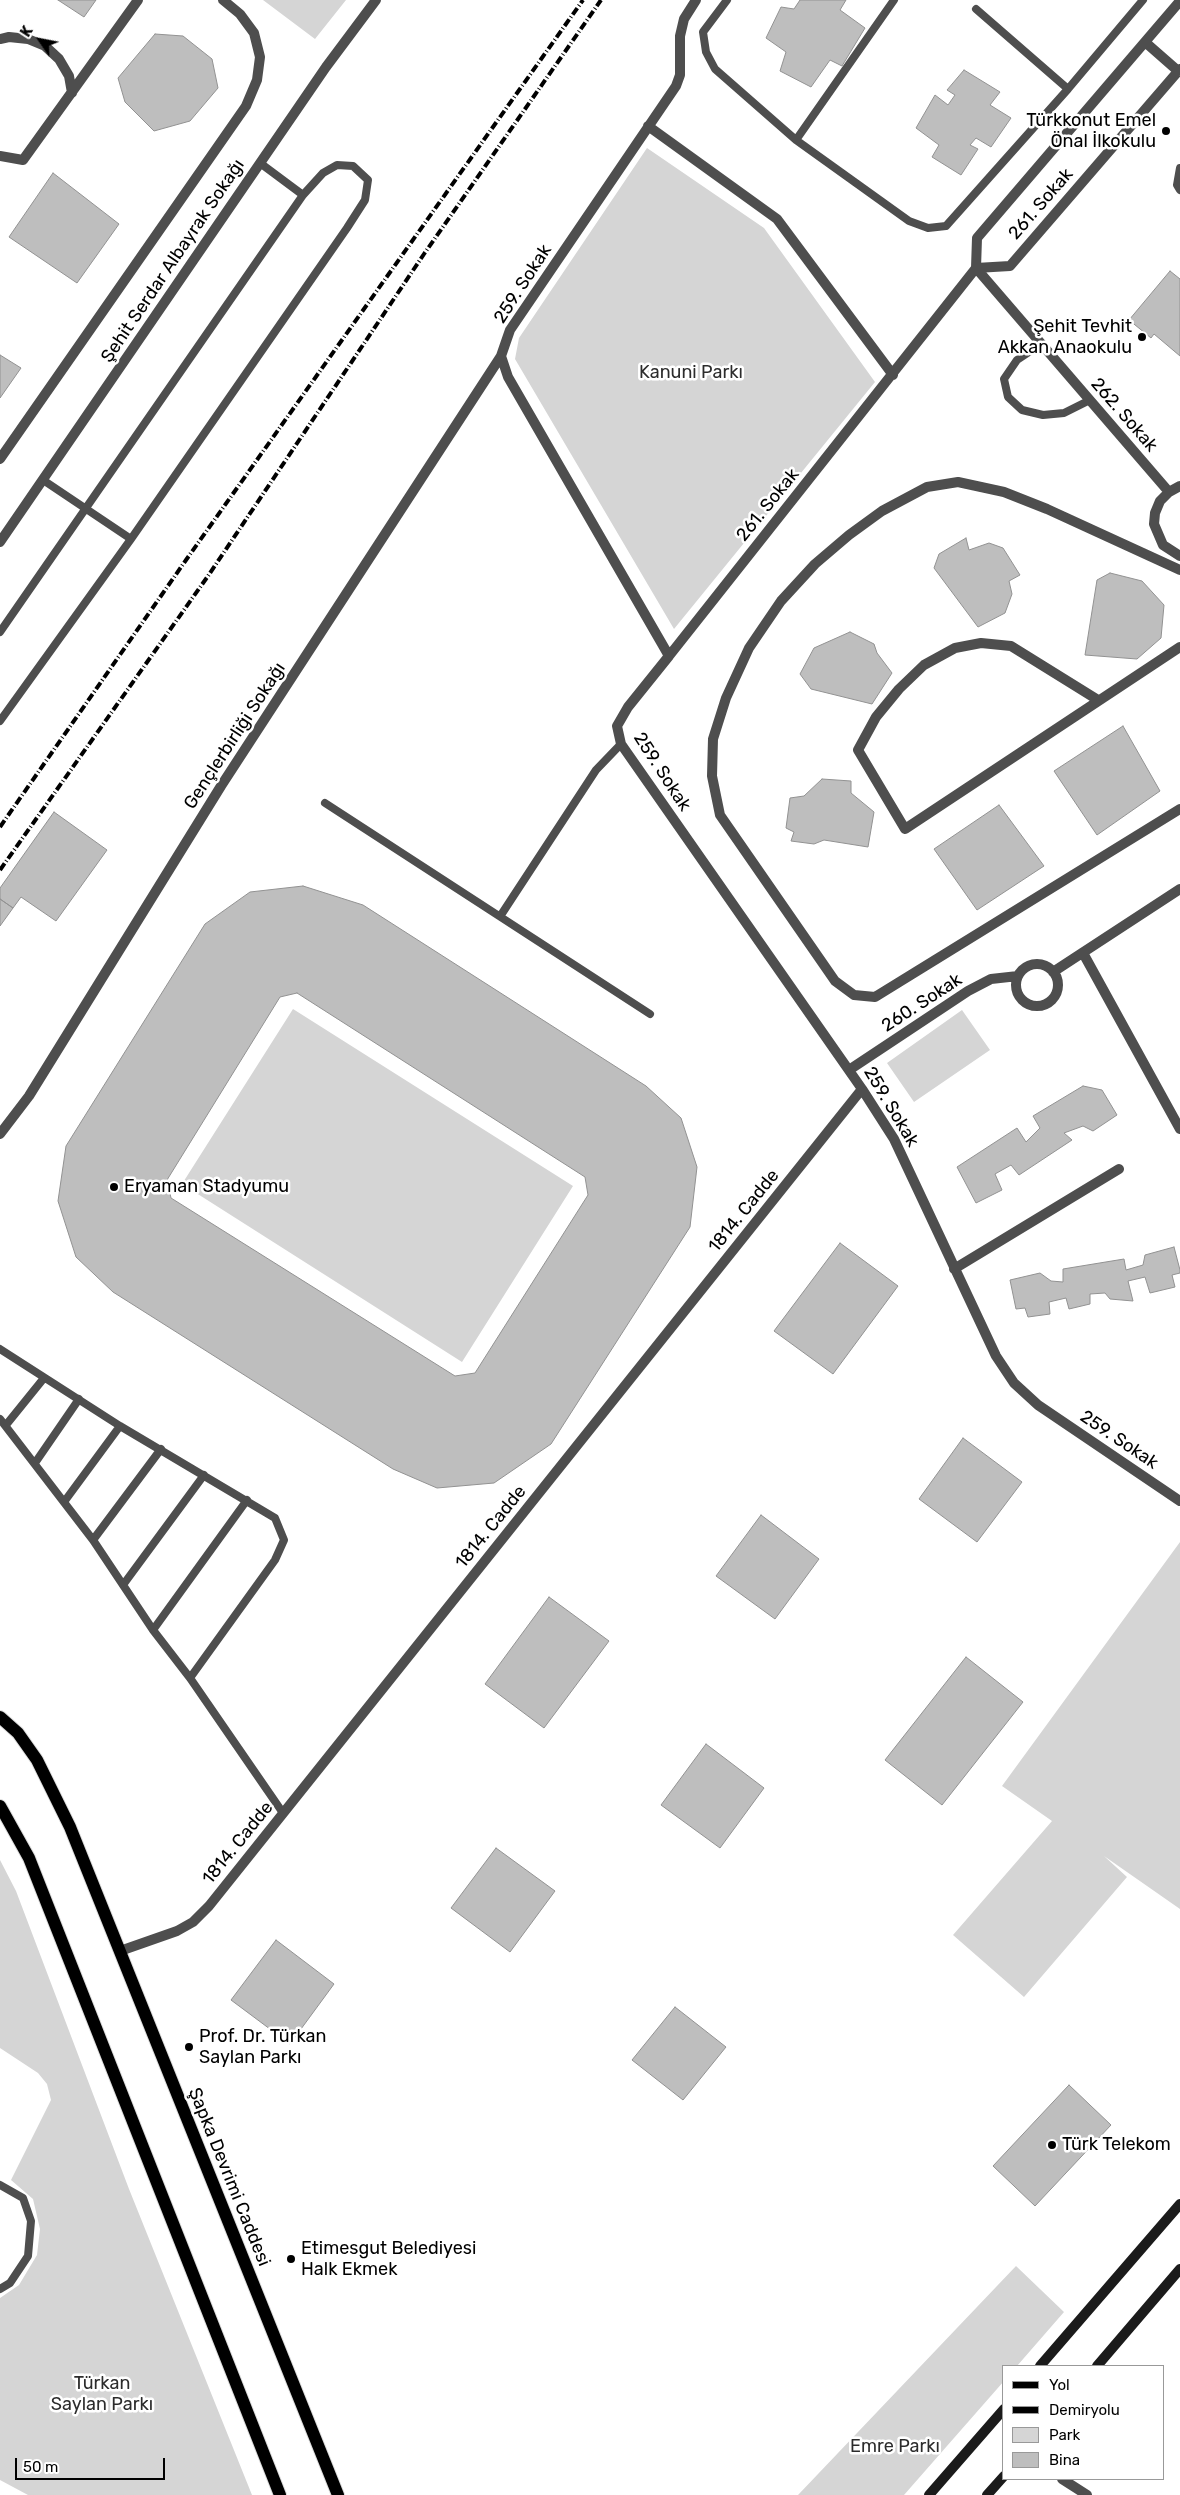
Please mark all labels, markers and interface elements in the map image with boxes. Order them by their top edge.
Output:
north arrow [15,15,65,65]
text: K [17,23,37,40]
place label: Türkkonut Emel Önal İlkokulu [1026,110,1156,152]
marker: Türkkonut Emel Önal İlkokulu [1160,125,1172,137]
street label: Şehit Serdar Albayrak Sokağı [97,155,249,367]
street label: 261. Sokak [1004,164,1078,244]
street label: 259. Sokak [490,241,556,327]
place label: Şehit Tevhit Akkan Anaokulu [998,316,1132,358]
marker: Şehit Tevhit Akkan Anaokulu [1136,331,1148,343]
park label: Kanuni Parkı [639,362,743,384]
street label: 262. Sokak [1086,374,1162,456]
street label: 261. Sokak [732,464,804,546]
street label: Gençlerbirliği Sokağı [180,659,290,813]
street label: 259. Sokak [629,729,695,815]
street label: 260. Sokak [878,969,966,1037]
street label: 259. Sokak [859,1063,923,1151]
street label: 1814. Cadde [704,1165,784,1257]
place label: Eryaman Stadyumu [124,1176,289,1198]
marker: Eryaman Stadyumu [108,1181,120,1193]
street label: 259. Sokak [1076,1406,1162,1474]
street label: 1814. Cadde [451,1481,531,1573]
street label: 1814. Cadde [198,1797,278,1889]
place label: Prof. Dr. Türkan Saylan Parkı [199,2026,326,2068]
marker: Prof. Dr. Türkan Saylan Parkı [183,2041,195,2053]
street label: Şapka Devrimi Caddesi [183,2085,275,2269]
place label: Türk Telekom [1062,2134,1171,2156]
marker: Türk Telekom [1046,2139,1058,2151]
place label: Etimesgut Belediyesi Halk Ekmek [301,2238,476,2280]
marker: Etimesgut Belediyesi Halk Ekmek [285,2253,297,2265]
legend [1002,2365,1165,2480]
park label: Türkan Saylan Parkı [51,2373,153,2416]
text: Yol [1049,2376,1070,2394]
text: Demiryolu [1049,2401,1120,2419]
text: Park [1049,2426,1080,2444]
park label: Emre Parkı [850,2436,940,2458]
scale bar [18,2448,168,2480]
text: Bina [1049,2451,1080,2469]
text: 50 m [23,2458,58,2476]

